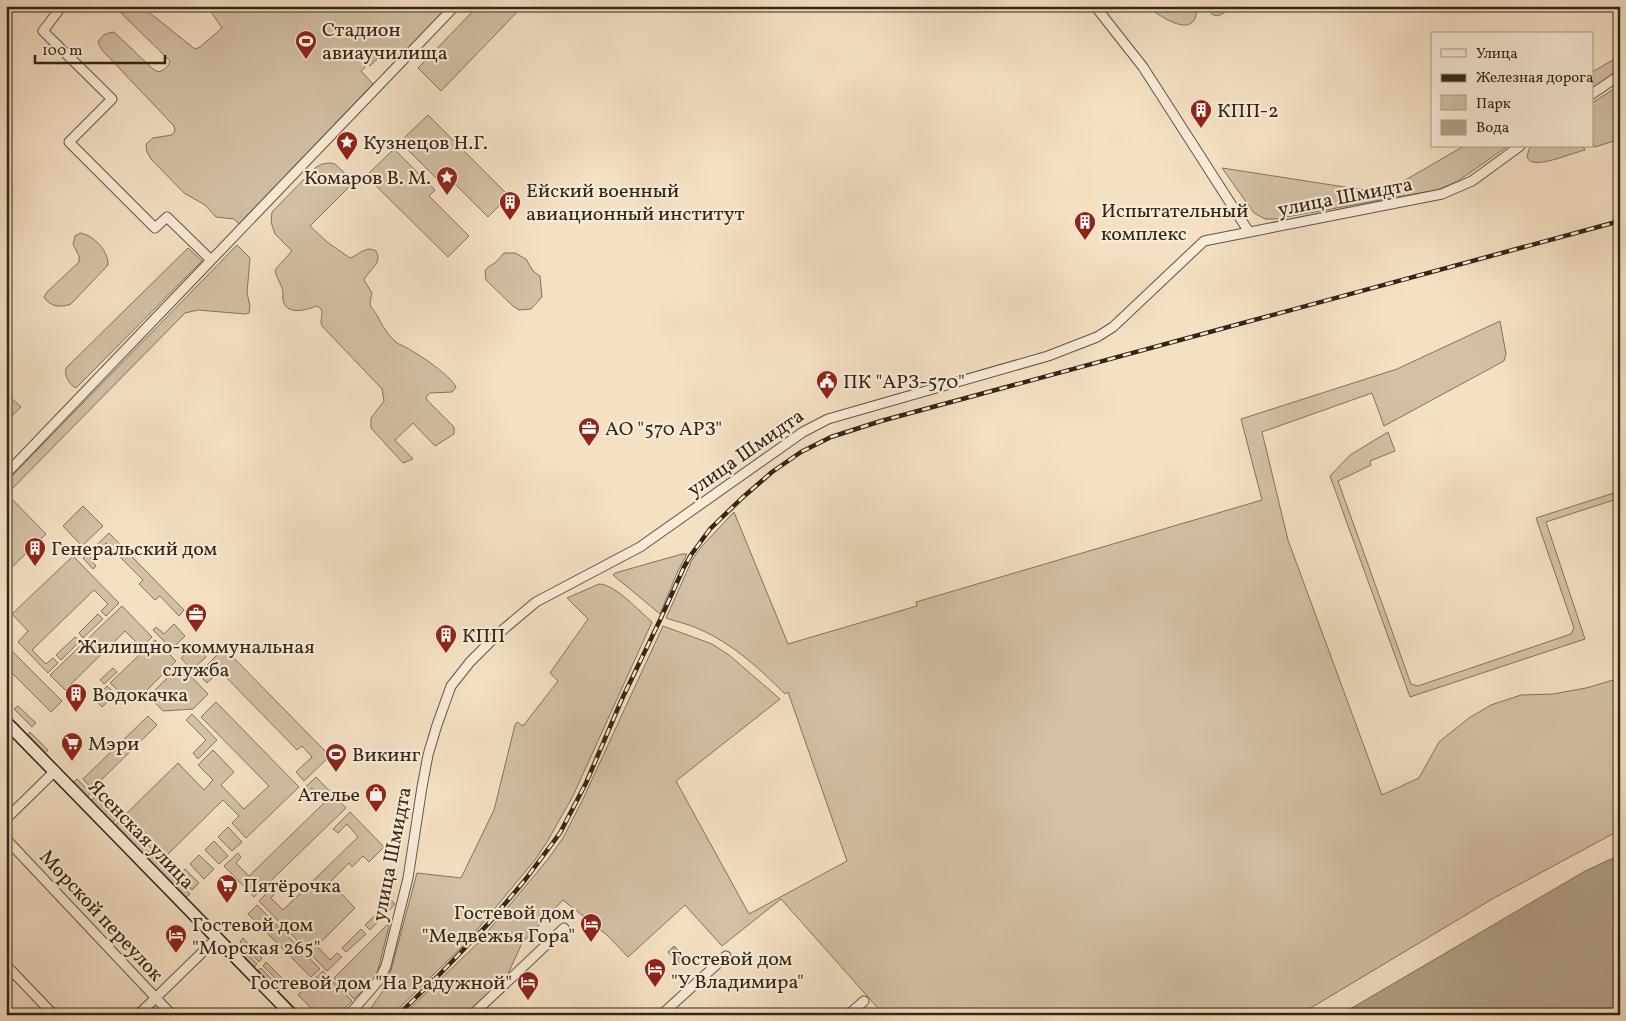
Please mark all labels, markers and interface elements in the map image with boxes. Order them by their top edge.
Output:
place label: Стадион авиаучилища [322,17,448,68]
sports icon: Стадион авиаучилища [294,29,318,60]
scale bar [35,32,165,64]
legend [1431,32,1594,148]
text: 100 m [42,41,82,62]
text: Улица [1476,44,1518,65]
text: Железная дорога [1476,68,1593,89]
text: Парк [1476,94,1511,115]
building icon: КПП-2 [1189,98,1213,129]
place label: КПП-2 [1217,98,1279,126]
text: Вода [1476,118,1509,139]
place icon: Кузнецов Н.Г. [335,130,359,161]
place label: Кузнецов Н.Г. [363,130,488,158]
place label: Комаров В. М. [304,165,431,193]
place icon: Комаров В. М. [435,165,459,196]
street label: улица Шмидта [1275,171,1415,225]
place label: Ейский военный авиационный институт [526,178,745,229]
building icon: Ейский военный авиационный институт [498,190,522,221]
place label: Испытательный комплекс [1101,198,1248,249]
building icon: Испытательный комплекс [1073,210,1097,241]
public building icon: ПК "АРЗ-570" [815,369,839,400]
place label: ПК "АРЗ-570" [843,369,965,397]
street label: улица Шмидта [682,403,810,504]
office icon: АО "570 АРЗ" [577,416,601,447]
place label: АО "570 АРЗ" [605,416,722,444]
building icon: Генеральский дом [23,536,47,567]
place label: Генеральский дом [51,536,218,564]
office icon: Жилищно-коммунальная служба [184,602,208,633]
building icon: КПП [434,623,458,654]
place label: КПП [462,623,505,651]
place label: Жилищно-коммунальная служба [77,634,315,685]
building icon: Водокачка [64,682,88,713]
place label: Водокачка [92,682,188,710]
supermarket icon: Мэри [60,731,84,762]
place label: Мэри [88,731,139,759]
sports icon: Викинг [324,742,348,773]
place label: Викинг [352,742,421,770]
street label: Ясенская улица [81,774,200,896]
place label: Ателье [297,782,360,810]
shop icon: Ателье [364,782,388,813]
street label: улица Шмидта [366,784,420,924]
street label: Морской переулок [32,844,169,989]
supermarket icon: Пятёрочка [215,873,239,904]
place label: Пятёрочка [243,873,341,901]
place label: Гостевой дом "Медвежья Гора" [422,900,575,951]
place label: Гостевой дом "Морская 265" [192,912,321,963]
hotel icon: Гостевой дом "Медвежья Гора" [579,912,603,943]
hotel icon: Гостевой дом "Морская 265" [164,923,188,954]
place label: Гостевой дом "У Владимира" [671,946,804,997]
hotel icon: Гостевой дом "У Владимира" [643,957,667,988]
place label: Гостевой дом "На Радужной" [250,970,512,998]
hotel icon: Гостевой дом "На Радужной" [516,970,540,1001]

